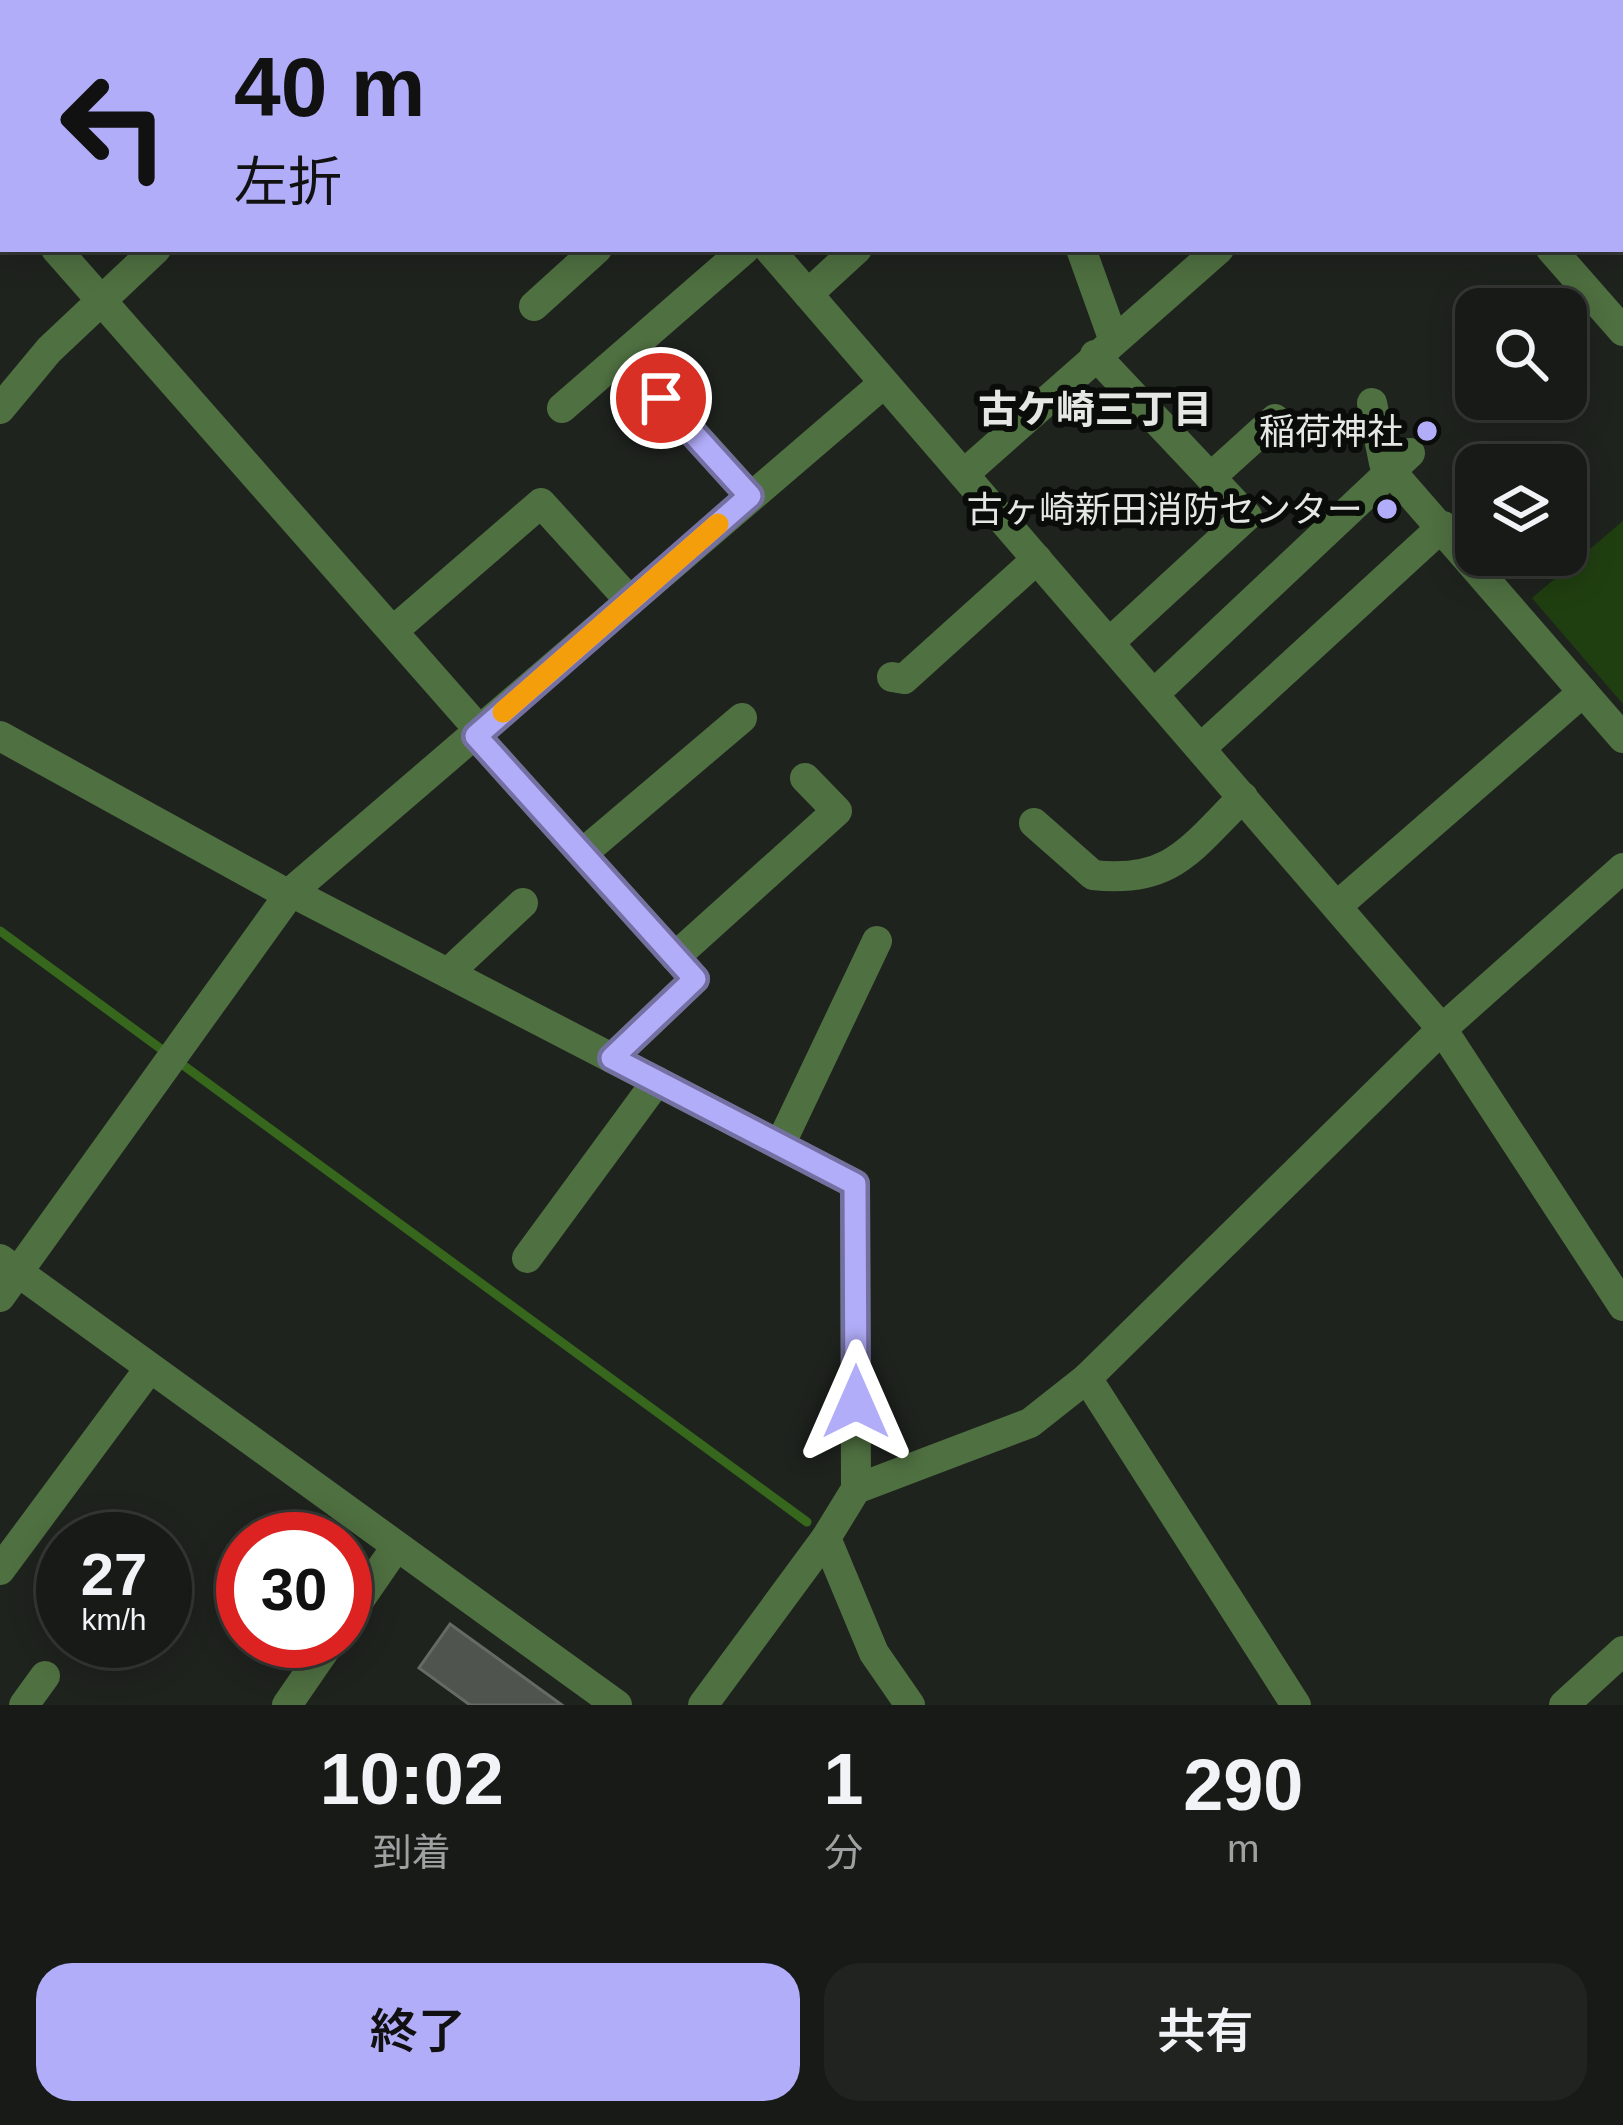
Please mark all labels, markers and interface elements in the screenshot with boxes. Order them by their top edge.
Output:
text: 40 m [234,40,425,134]
icon: left [36,48,192,204]
text: 左折 [234,152,342,212]
map controls [1455,288,1587,576]
button: search [1455,288,1587,420]
pin [610,347,712,449]
icon: arrive [628,365,694,431]
district label: 古ケ崎三丁目 [978,388,1212,431]
place label: 稲荷神社 [1259,411,1403,452]
marker: 稲荷神社 [1414,418,1440,444]
button: layers [1455,444,1587,576]
place label: 古ヶ崎新田消防センター [967,489,1363,530]
marker: 古ヶ崎新田消防センター [1374,496,1400,522]
position arrow [793,1339,919,1465]
speed limit sign: 30 [216,1512,372,1668]
text: 27 [81,1541,147,1608]
text: km/h [81,1603,147,1636]
text: 10:02 [320,1739,504,1819]
text: 1 [823,1739,864,1819]
text: 290 [1183,1745,1303,1825]
text: m [1227,1827,1259,1870]
text: 到着 [373,1831,451,1874]
text: 分 [824,1831,863,1874]
button: 終了 [36,1963,800,2101]
button: 共有 [824,1963,1587,2101]

